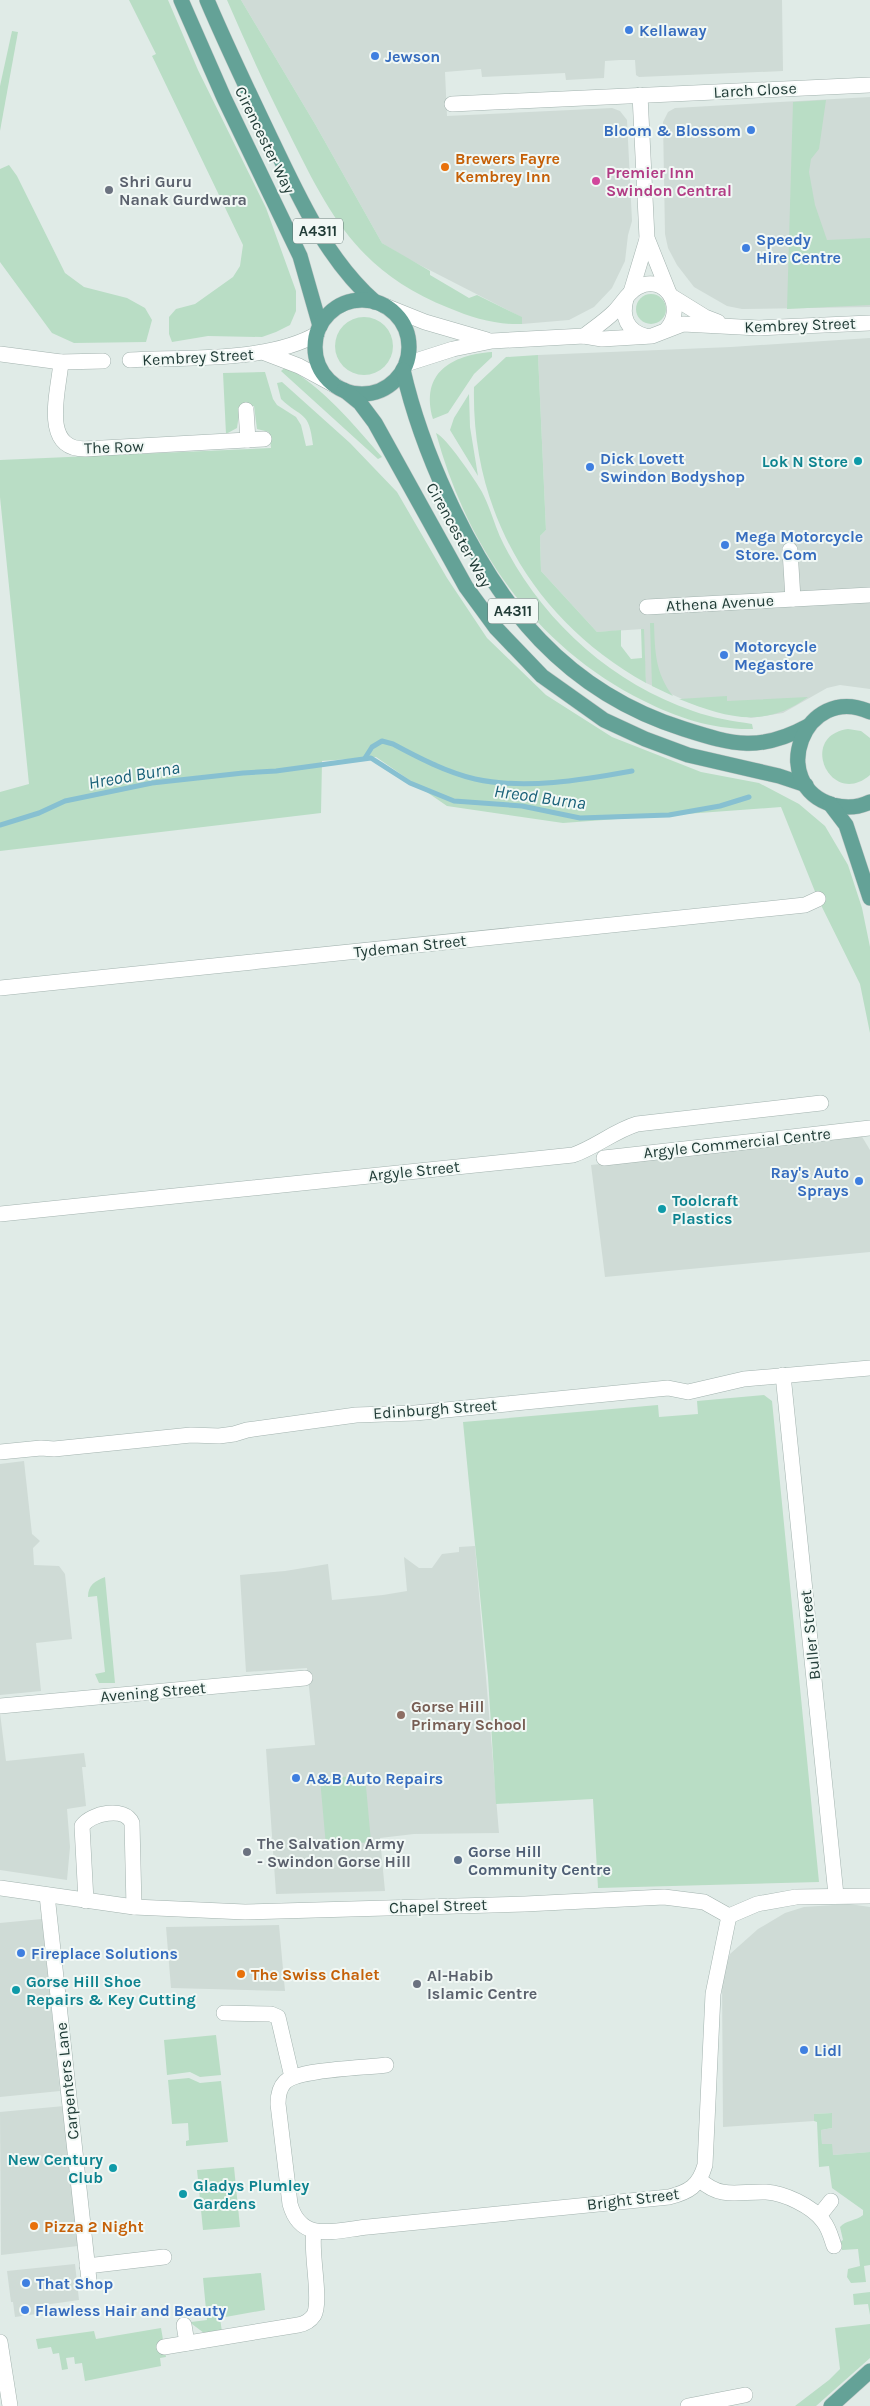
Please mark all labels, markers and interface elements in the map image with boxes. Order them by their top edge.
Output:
place label: Kellaway [639,21,707,40]
marker: Kellaway [623,24,635,36]
place label: Jewson [385,47,440,66]
marker: Jewson [369,50,381,62]
street label: Larch Close [713,78,797,102]
street label: Cirencester Way [231,83,299,197]
place label: Bloom & Blossom [604,121,741,140]
marker: Bloom & Blossom [745,124,757,136]
place label: Brewers Fayre Kembrey Inn [455,149,560,186]
marker: Brewers Fayre Kembrey Inn [439,161,451,173]
place label: Premier Inn Swindon Central [606,163,732,200]
place label: Shri Guru Nanak Gurdwara [119,172,247,209]
marker: Premier Inn Swindon Central [590,175,602,187]
marker: Shri Guru Nanak Gurdwara [103,184,115,196]
road number: A4311 [293,218,343,244]
place label: Speedy Hire Centre [756,230,841,267]
marker: Speedy Hire Centre [740,242,752,254]
street label: Kembrey Street [744,314,856,336]
street label: Kembrey Street [142,345,254,369]
street label: The Row [84,436,145,458]
place label: Dick Lovett Swindon Bodyshop [600,449,745,486]
place label: Lok N Store [762,452,848,471]
marker: Lok N Store [852,455,864,467]
marker: Dick Lovett Swindon Bodyshop [584,461,596,473]
street label: Cirencester Way [422,479,496,591]
place label: Mega Motorcycle Store. Com [735,527,863,564]
marker: Mega Motorcycle Store. Com [719,539,731,551]
street label: Athena Avenue [666,591,774,615]
road number: A4311 [488,598,538,624]
place label: Motorcycle Megastore [734,637,817,674]
marker: Motorcycle Megastore [718,649,730,661]
water label: Hreod Burna [87,756,181,794]
water label: Hreod Burna [493,780,587,814]
street label: Tydeman Street [353,931,467,961]
street label: Argyle Commercial Centre [642,1124,832,1162]
street label: Argyle Street [367,1157,461,1185]
place label: Ray's Auto Sprays [771,1163,849,1200]
marker: Ray's Auto Sprays [853,1175,865,1187]
place label: Toolcraft Plastics [672,1191,738,1228]
marker: Toolcraft Plastics [656,1203,668,1215]
street label: Edinburgh Street [372,1395,498,1423]
street label: Buller Street [796,1589,824,1681]
street label: Avening Street [99,1678,207,1706]
place label: Gorse Hill Primary School [411,1697,526,1734]
marker: Gorse Hill Primary School [395,1709,407,1721]
place label: A&B Auto Repairs [306,1769,443,1788]
marker: A&B Auto Repairs [290,1772,302,1784]
place label: The Salvation Army - Swindon Gorse Hill [257,1834,411,1871]
place label: Gorse Hill Community Centre [468,1842,611,1879]
marker: The Salvation Army - Swindon Gorse Hill [241,1846,253,1858]
marker: Gorse Hill Community Centre [452,1854,464,1866]
street label: Chapel Street [389,1895,487,1917]
place label: Fireplace Solutions [31,1944,178,1963]
marker: Fireplace Solutions [15,1947,27,1959]
place label: The Swiss Chalet [251,1965,380,1984]
place label: Al-Habib Islamic Centre [427,1966,537,2003]
marker: The Swiss Chalet [235,1968,247,1980]
place label: Gorse Hill Shoe Repairs & Key Cutting [26,1972,196,2009]
marker: Al-Habib Islamic Centre [411,1978,423,1990]
marker: Gorse Hill Shoe Repairs & Key Cutting [10,1984,22,1996]
street label: Carpenters Lane [51,2021,83,2141]
place label: Lidl [814,2041,842,2060]
marker: Lidl [798,2044,810,2056]
place label: New Century Club [8,2150,103,2187]
marker: New Century Club [107,2162,119,2174]
place label: Gladys Plumley Gardens [193,2176,309,2213]
street label: Bright Street [586,2184,680,2214]
marker: Gladys Plumley Gardens [177,2188,189,2200]
place label: Pizza 2 Night [44,2217,144,2236]
marker: Pizza 2 Night [28,2220,40,2232]
place label: That Shop [36,2274,113,2293]
marker: That Shop [20,2277,32,2289]
place label: Flawless Hair and Beauty [35,2301,226,2320]
marker: Flawless Hair and Beauty [19,2304,31,2316]

